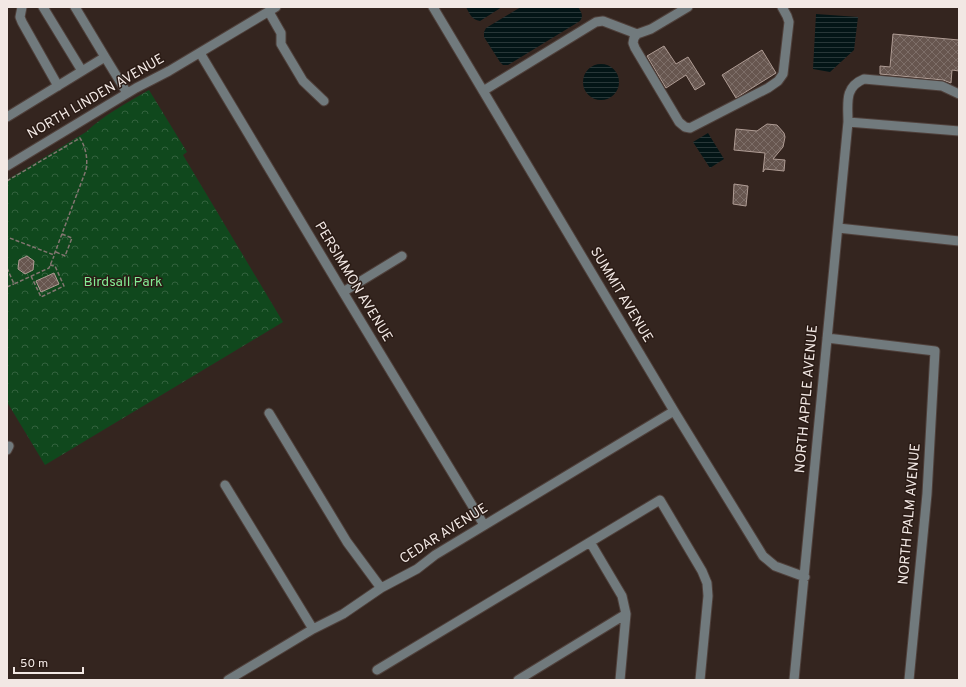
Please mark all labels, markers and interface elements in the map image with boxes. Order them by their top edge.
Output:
street label: NORTH LINDEN AVENUE [24,51,168,143]
street label: PERSIMMON AVENUE [310,219,396,345]
street label: SUMMIT AVENUE [586,244,656,346]
park label: Birdsall Park [83,274,163,291]
street label: NORTH APPLE AVENUE [792,324,822,474]
street label: NORTH PALM AVENUE [895,443,925,585]
street label: CEDAR AVENUE [397,500,491,568]
scale bar [14,649,83,675]
text: 50 m [20,656,48,672]

